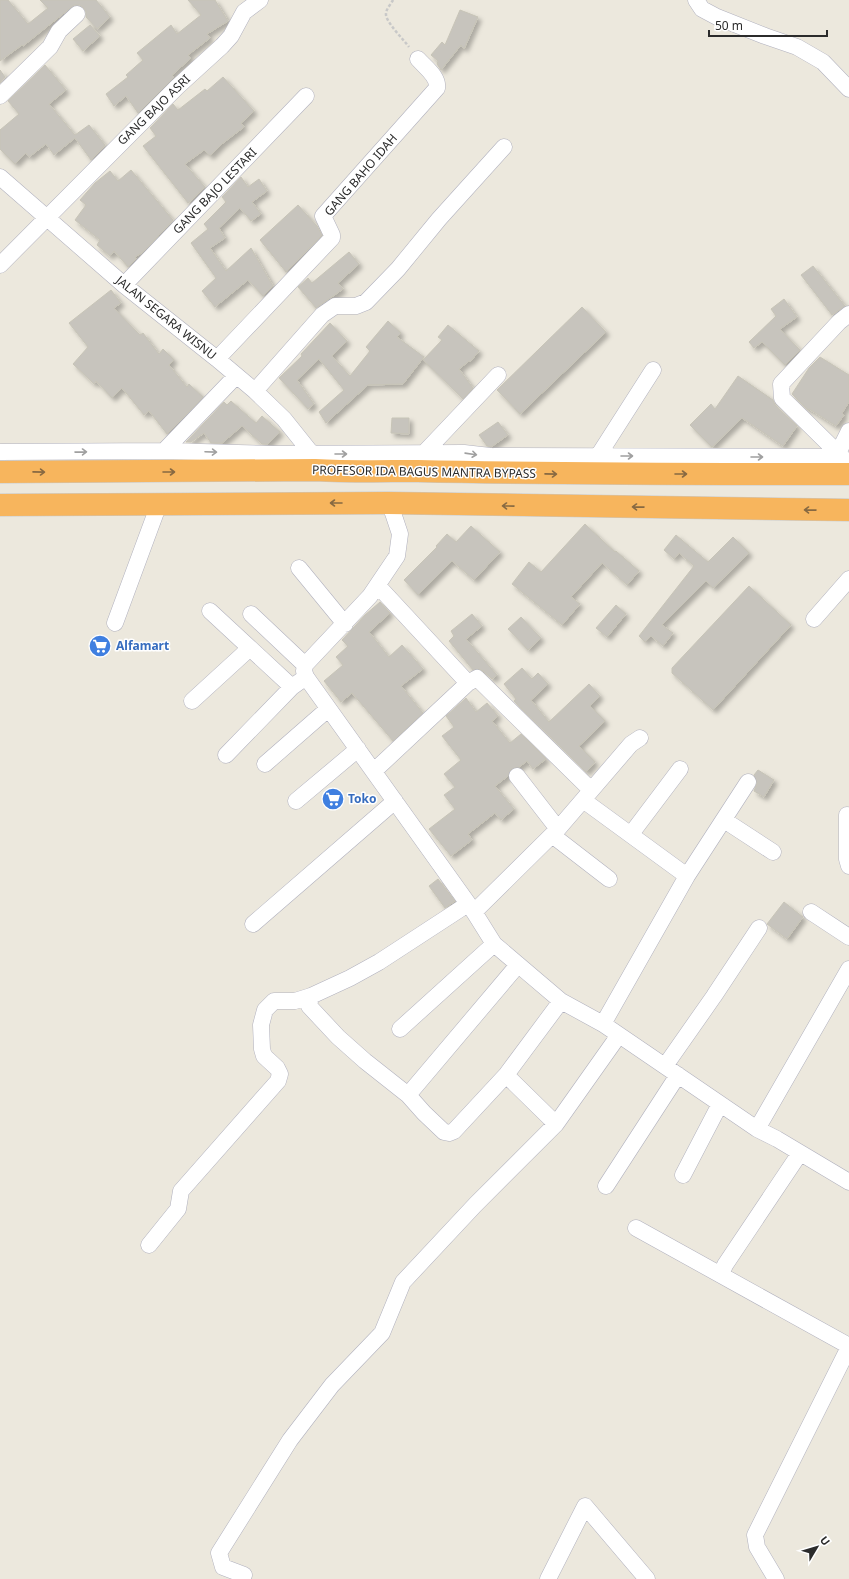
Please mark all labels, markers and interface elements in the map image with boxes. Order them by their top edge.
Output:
scale bar [709,12,827,38]
text: 50 m [715,17,743,34]
street label: GANG BAJO ASRI [114,71,194,149]
street label: GANG BAHO IDAH [320,130,401,219]
street label: GANG BAJO LESTARI [169,144,260,237]
street label: JALAN SEGARA WISNU [112,271,220,363]
one-way arrow [74,448,87,455]
one-way arrow [204,448,217,456]
one-way arrow [334,450,347,458]
one-way arrow [464,450,477,458]
one-way arrow [620,452,633,460]
one-way arrow [750,453,763,461]
street label: PROFESOR IDA BAGUS MANTRA BYPASS [312,461,537,482]
one-way arrow [162,468,175,476]
one-way arrow [32,469,45,476]
one-way arrow [544,470,557,478]
one-way arrow [674,470,687,478]
one-way arrow [330,499,343,507]
one-way arrow [502,502,515,510]
one-way arrow [632,504,645,511]
one-way arrow [804,506,817,514]
supermarket icon: Alfamart [87,633,113,659]
place label: Alfamart [116,637,169,654]
supermarket icon: Toko [320,786,346,812]
place label: Toko [348,790,377,807]
north arrow [797,1527,837,1567]
text: U [817,1533,834,1548]

